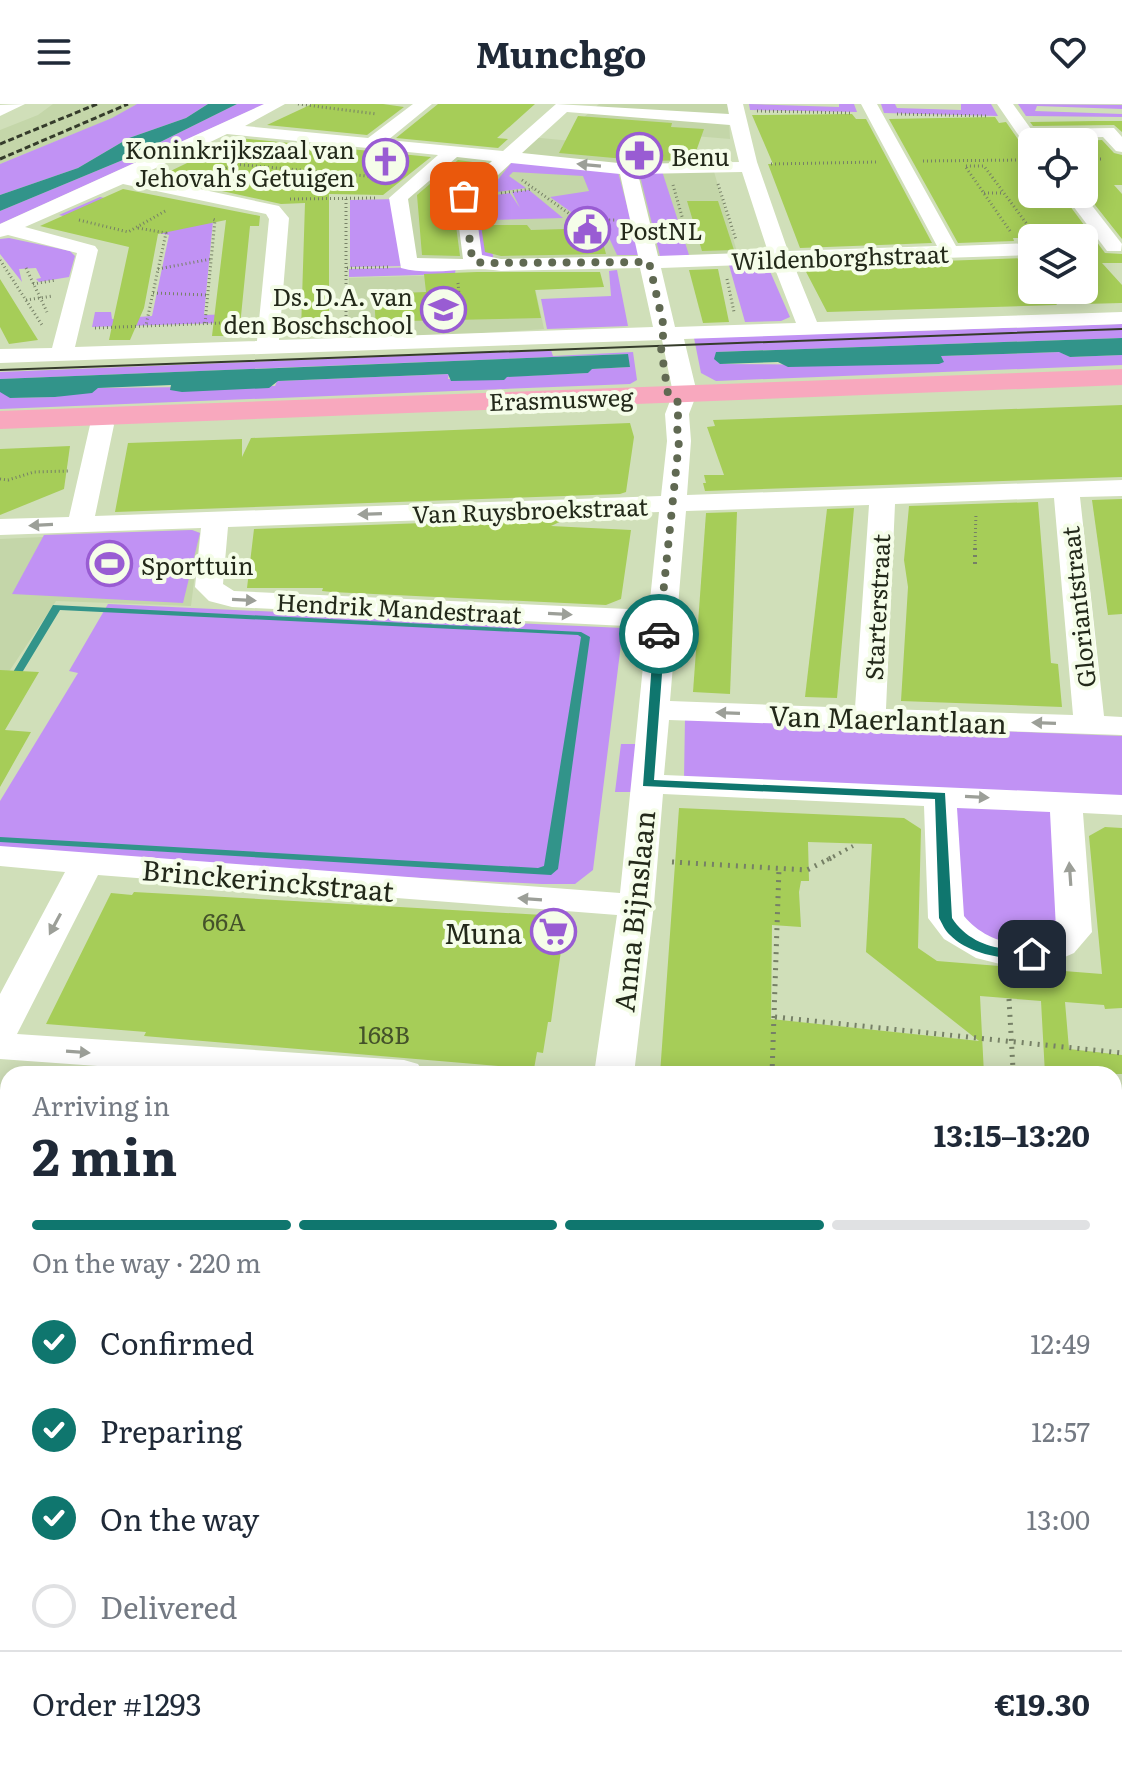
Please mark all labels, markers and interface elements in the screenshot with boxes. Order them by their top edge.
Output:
text: Munchgo [475,26,647,79]
icon: menu [32,30,76,74]
icon: heart [1046,30,1090,74]
map controls [1018,128,1098,304]
button: locate [1018,128,1098,208]
place label: Koninkrijkszaal van Jehovah's Getuigen [125,131,355,194]
pharmacy icon: Benu [616,131,664,179]
church icon: Koninkrijkszaal van Jehovah's Getuigen [362,138,410,186]
place label: Benu [671,138,730,173]
one-way arrow [576,159,601,172]
pin [430,162,498,230]
icon: bag [442,174,486,218]
public building icon: PostNL [564,205,612,253]
place label: PostNL [619,212,703,247]
button: layers [1018,224,1098,304]
street label: Wildenborghstraat [731,235,950,277]
place label: Ds. D.A. van den Boschschool [224,278,413,341]
school or university icon: Ds. D.A. van den Boschschool [420,285,468,333]
street label: Erasmusweg [488,378,635,418]
street label: Van Ruysbroekstraat [411,487,649,531]
one-way arrow [357,508,382,521]
one-way arrow [28,519,53,532]
street label: Gloriantstraat [1051,524,1103,689]
street label: Starterstraat [855,533,897,681]
sports icon: Sporttuin [86,540,134,588]
place label: Sporttuin [141,547,254,582]
street label: Hendrik Mandestraat [275,583,523,631]
one-way arrow [232,594,257,607]
courier [619,594,699,674]
one-way arrow [548,608,573,621]
icon: car [637,612,681,656]
street label: Van Maerlantlaan [768,693,1008,743]
one-way arrow [715,706,740,719]
one-way arrow [1031,717,1056,729]
one-way arrow [965,791,990,804]
street label: Anna Bijnslaan [602,808,664,1014]
street label: Brinckerinckstraat [140,847,397,911]
one-way arrow [1063,861,1076,886]
one-way arrow [517,892,542,905]
house number: 66A [202,903,246,938]
supermarket icon: Muna [529,908,577,956]
place label: Muna [444,911,522,953]
one-way arrow [49,913,62,936]
pin [998,920,1066,988]
icon: home [1010,932,1054,976]
house number: 168B [358,1016,410,1051]
one-way arrow [66,1045,91,1058]
text: Arriving in [32,1085,170,1124]
text: 13:15–13:20 [934,1112,1090,1156]
text: 2 min [32,1115,177,1192]
text: On the way · 220 m [32,1242,261,1281]
icon: check [32,1320,76,1364]
text: Confirmed [100,1320,254,1364]
text: 12:49 [1030,1323,1090,1362]
icon: check [32,1408,76,1452]
text: Preparing [100,1408,242,1452]
text: 12:57 [1031,1411,1090,1450]
icon: check [32,1496,76,1540]
text: On the way [100,1496,259,1540]
text: 13:00 [1027,1499,1090,1538]
text: Delivered [100,1584,237,1628]
text: Order #1293 [32,1681,202,1725]
text: €19.30 [995,1681,1090,1725]

